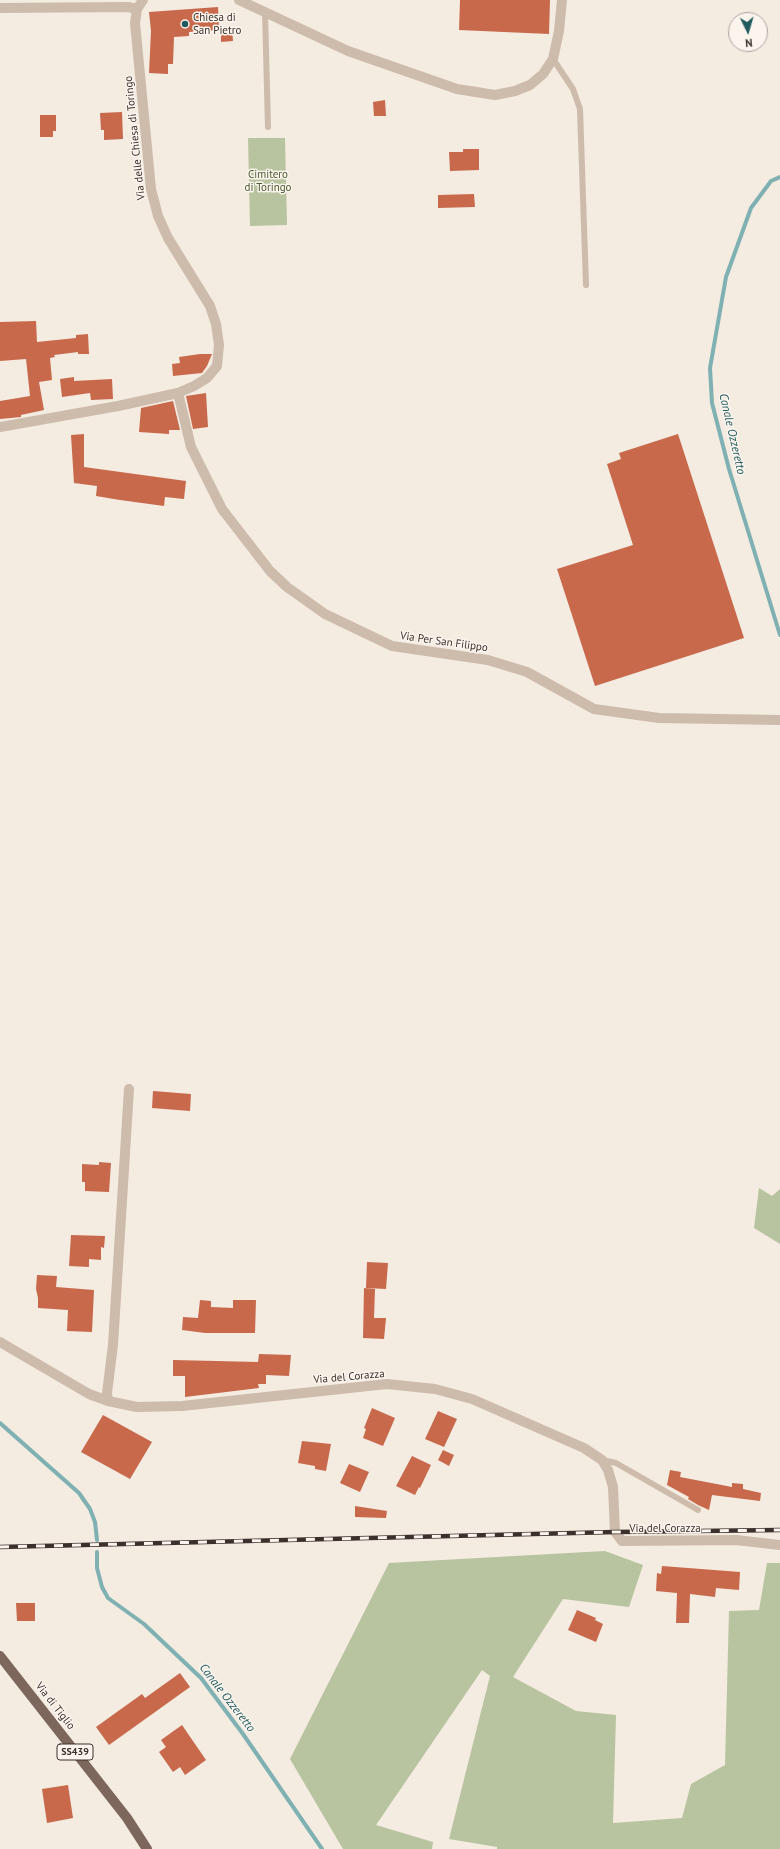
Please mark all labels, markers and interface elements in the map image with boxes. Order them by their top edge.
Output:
place label: Chiesa di San Pietro [193,11,241,37]
north arrow [728,12,768,52]
marker: Chiesa di San Pietro [180,19,190,29]
text: N [745,36,753,50]
street label: Via delle Chiesa di Toringo [122,75,148,201]
park label: Cimitero di Toringo [245,168,291,194]
water label: Canale Ozzeretto [716,392,748,476]
street label: Via Per San Filippo [399,629,489,655]
street label: Via del Corazza [313,1367,385,1387]
street label: Via del Corazza [629,1522,701,1536]
water label: Canale Ozzeretto [196,1661,258,1735]
street label: Via di Tiglio [32,1680,78,1732]
road number: SS439 [57,1744,93,1760]

